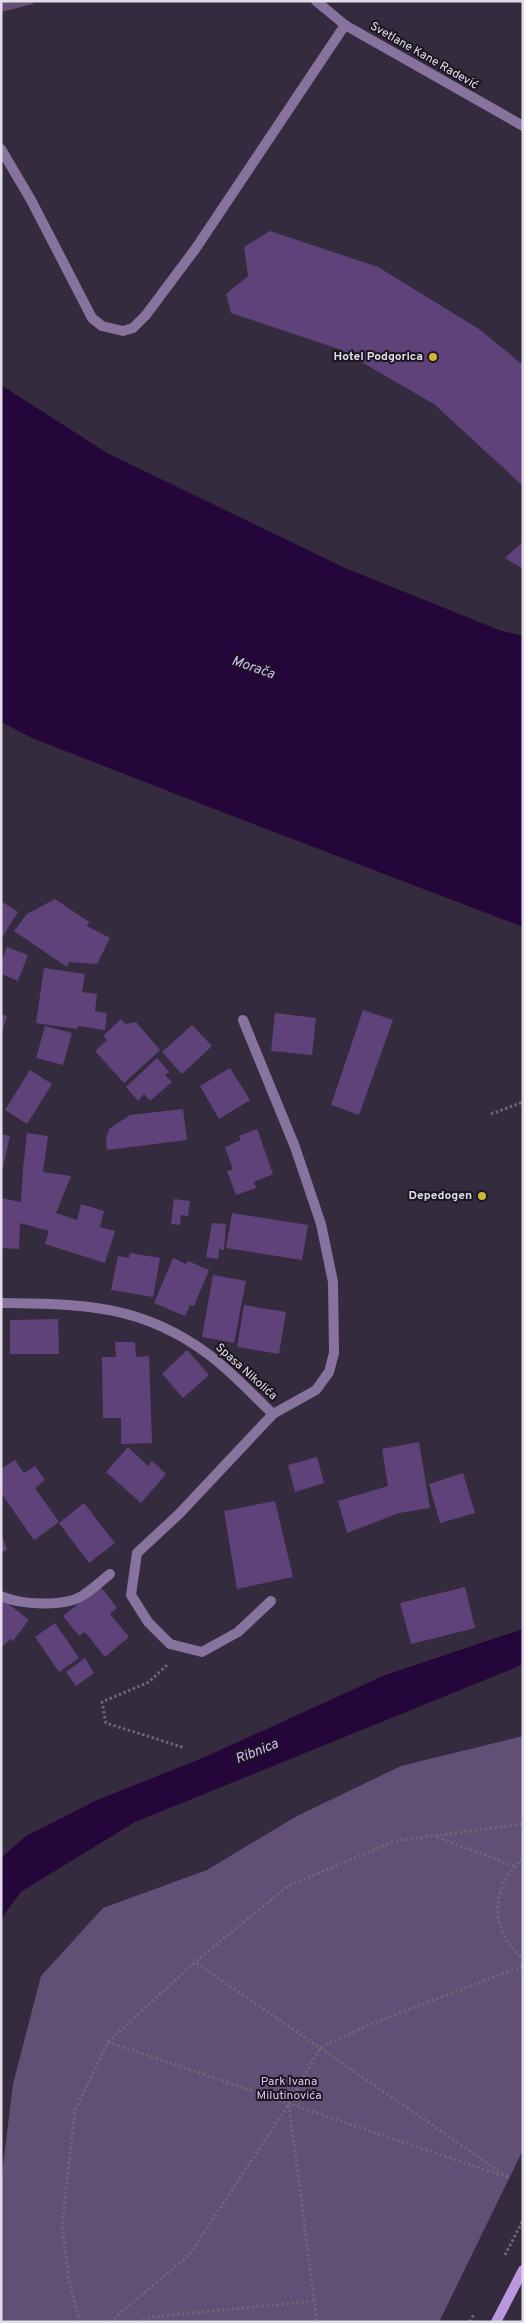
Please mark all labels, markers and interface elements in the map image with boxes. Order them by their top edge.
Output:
street label: Svetlane Kane Radević [367,18,481,94]
place label: Hotel Podgorica [334,349,423,365]
marker: Hotel Podgorica [427,351,439,363]
water label: Morača [229,653,278,684]
place label: Depedogen [409,1188,472,1204]
marker: Depedogen [476,1190,488,1202]
street label: Spasa Nikolića [212,1340,280,1404]
water label: Ribnica [233,1735,282,1768]
park label: Park Ivana Milutinovića [257,2074,321,2104]

